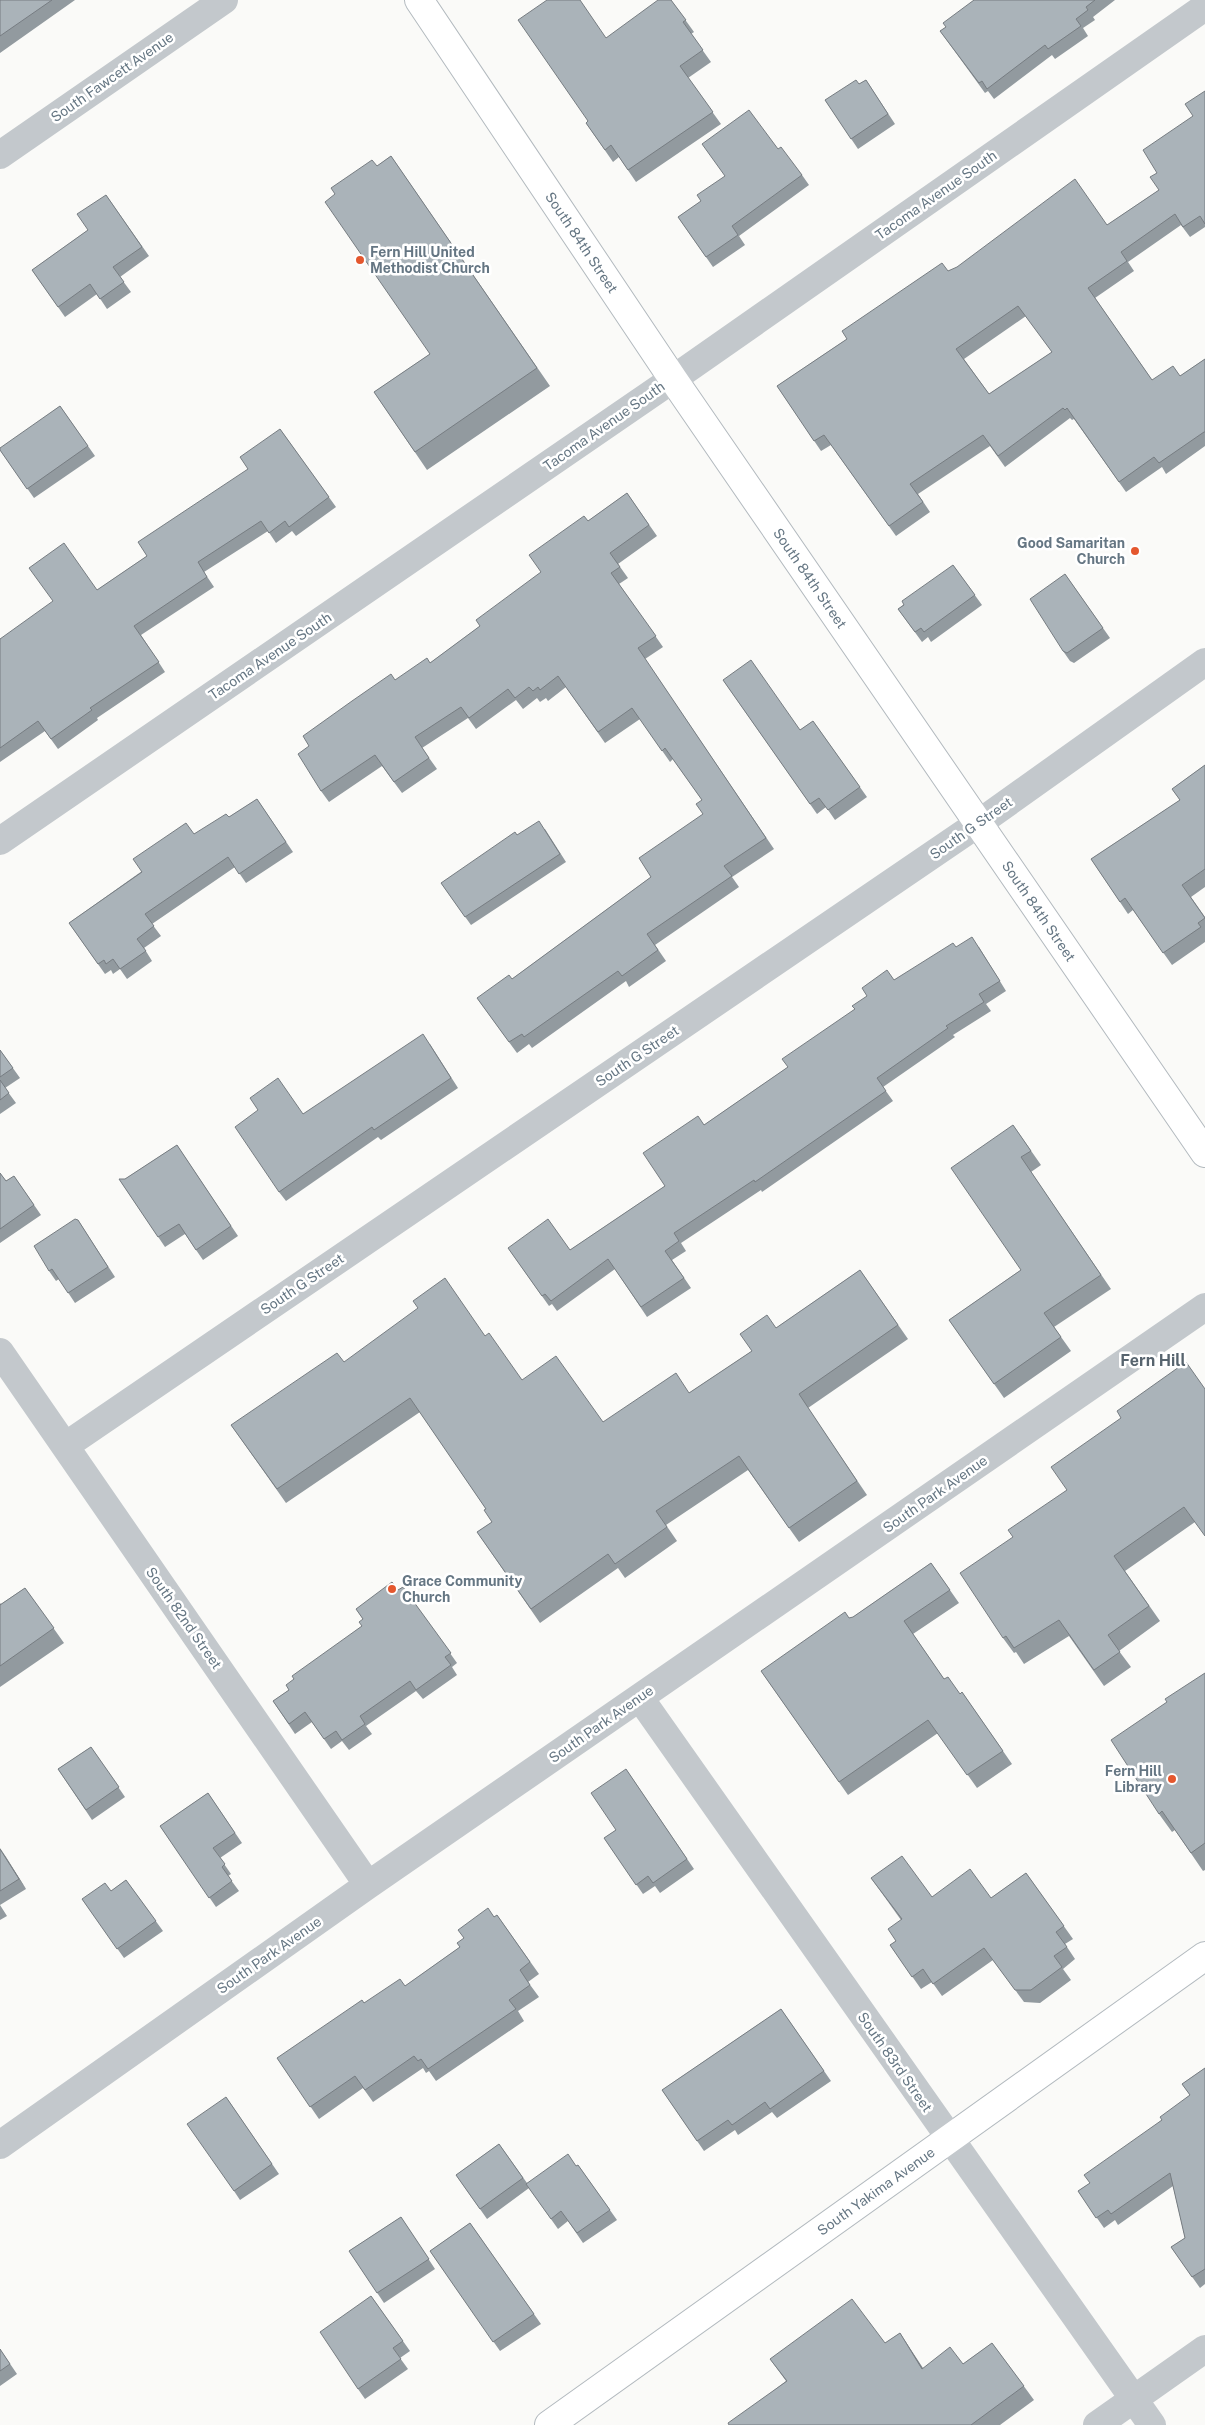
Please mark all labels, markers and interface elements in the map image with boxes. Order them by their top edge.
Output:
street label: South Fawcett Avenue [48,29,176,125]
street label: Tacoma Avenue South [872,147,1000,243]
street label: South 84th Street [542,189,621,296]
place label: Fern Hill United Methodist Church [370,244,490,276]
marker: Fern Hill United Methodist Church [354,254,366,266]
street label: Tacoma Avenue South [540,378,668,474]
street label: South 84th Street [770,525,850,631]
place label: Good Samaritan Church [1017,535,1125,567]
marker: Good Samaritan Church [1129,545,1141,557]
street label: Tacoma Avenue South [206,609,334,703]
street label: South G Street [927,794,1015,862]
street label: South 84th Street [999,858,1079,964]
street label: South G Street [592,1022,682,1090]
street label: South G Street [257,1250,347,1318]
district label: Fern Hill [1120,1351,1186,1370]
street label: South Park Avenue [880,1452,990,1536]
street label: South 82nd Street [143,1564,225,1672]
place label: Grace Community Church [402,1573,522,1605]
marker: Grace Community Church [386,1583,398,1595]
street label: South Park Avenue [546,1682,656,1766]
place label: Fern Hill Library [1105,1763,1162,1795]
marker: Fern Hill Library [1166,1773,1178,1785]
street label: South Park Avenue [214,1913,324,1997]
street label: South 83rd Street [855,2009,935,2115]
street label: South Yakima Avenue [814,2144,938,2239]

